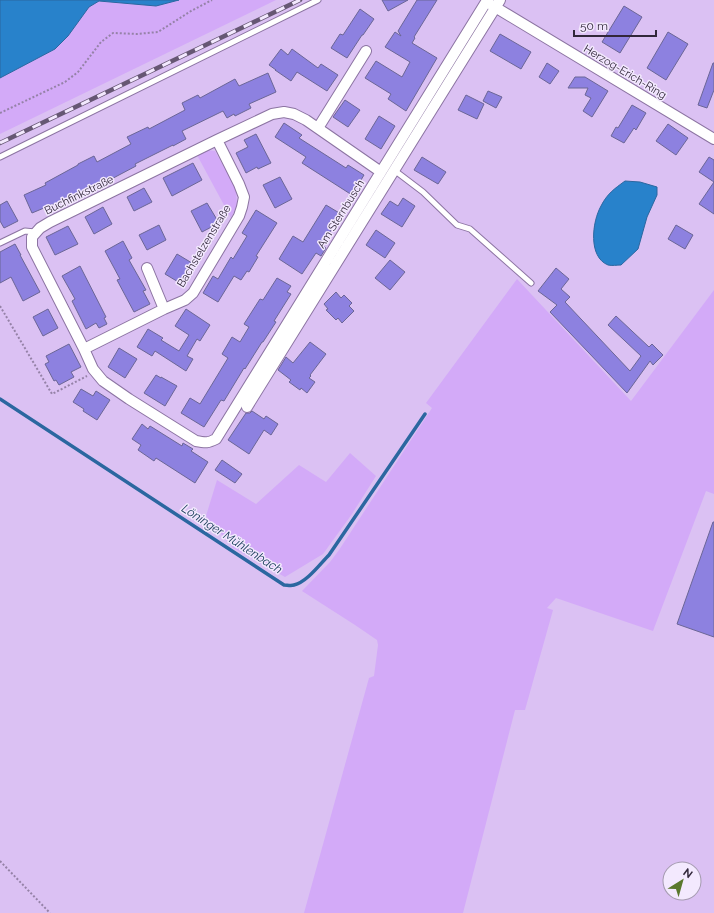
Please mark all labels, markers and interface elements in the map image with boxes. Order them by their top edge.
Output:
scale bar [574,12,656,38]
text: 50 m [580,19,608,33]
street label: Herzog-Erich-Ring [581,42,669,102]
street label: Buchfinkstraße [42,172,116,217]
street label: Am Sternbusch [315,177,367,251]
street label: Bachstelzenstraße [174,202,234,289]
water label: Löninger Mühlenbach [179,501,285,577]
north arrow [662,861,702,901]
text: N [680,866,695,881]

